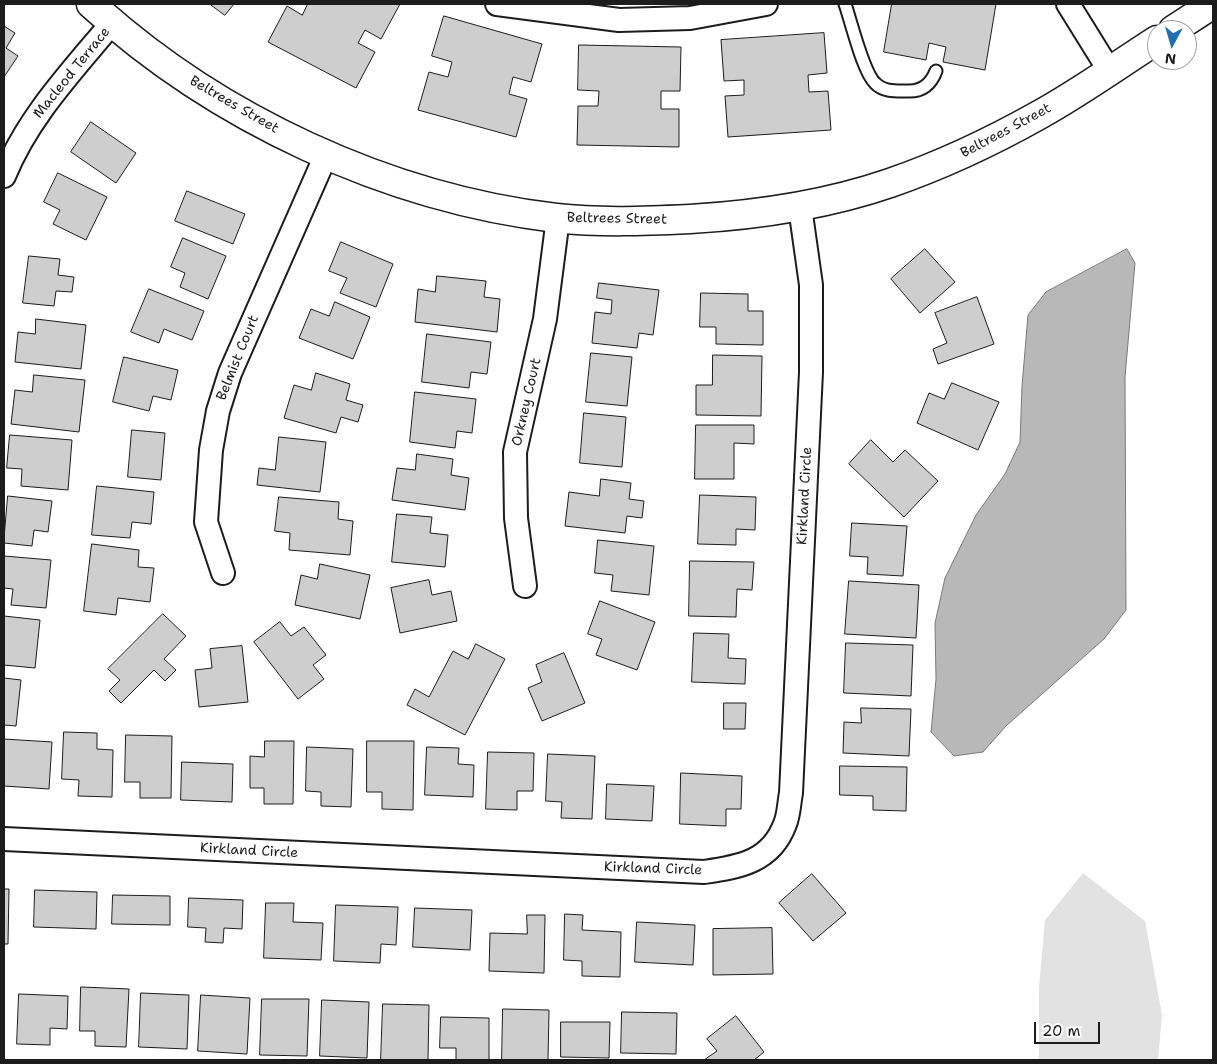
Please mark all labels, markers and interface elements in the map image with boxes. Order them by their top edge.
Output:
north arrow [1147,20,1197,70]
street label: Macleod Terrace [30,24,114,122]
text: N [1164,49,1177,68]
street label: Beltrees Street [186,73,282,137]
street label: Beltrees Street [958,100,1054,162]
street label: Beltrees Street [567,210,667,228]
street label: Belmist Court [213,313,263,403]
street label: Orkney Court [509,356,545,448]
street label: Kirkland Circle [794,446,816,546]
street label: Kirkland Circle [199,840,299,862]
street label: Kirkland Circle [604,859,702,879]
scale bar [1037,1012,1103,1044]
text: 20 m [1042,1021,1081,1041]

